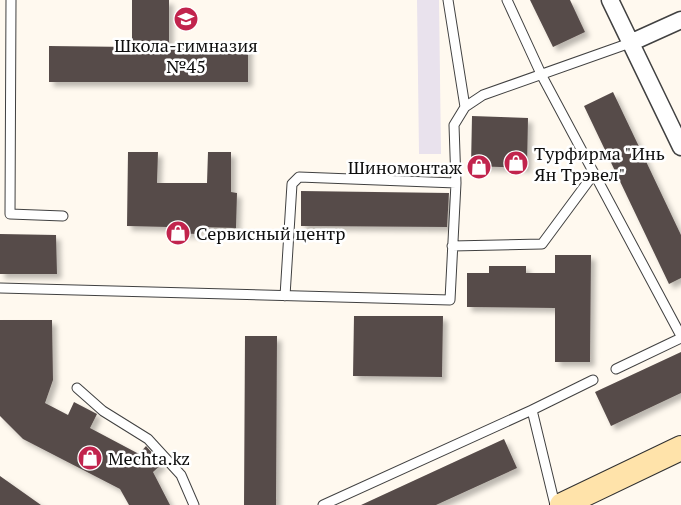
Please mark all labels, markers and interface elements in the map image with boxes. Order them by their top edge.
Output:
school or university icon: Школа-гимназия №45 [173,6,199,32]
place label: Школа-гимназия №45 [114,33,258,78]
place label: Турфирма "Инь Ян Трэвел" [534,141,665,186]
shop icon: Турфирма "Инь Ян Трэвел" [503,150,529,176]
shop icon: Шиномонтаж [466,154,492,180]
place label: Шиномонтаж [348,155,462,179]
shop icon: Сервисный центр [165,220,191,246]
place label: Сервисный центр [196,221,345,245]
shop icon: Mechta.kz [77,445,103,471]
place label: Mechta.kz [108,446,190,470]

